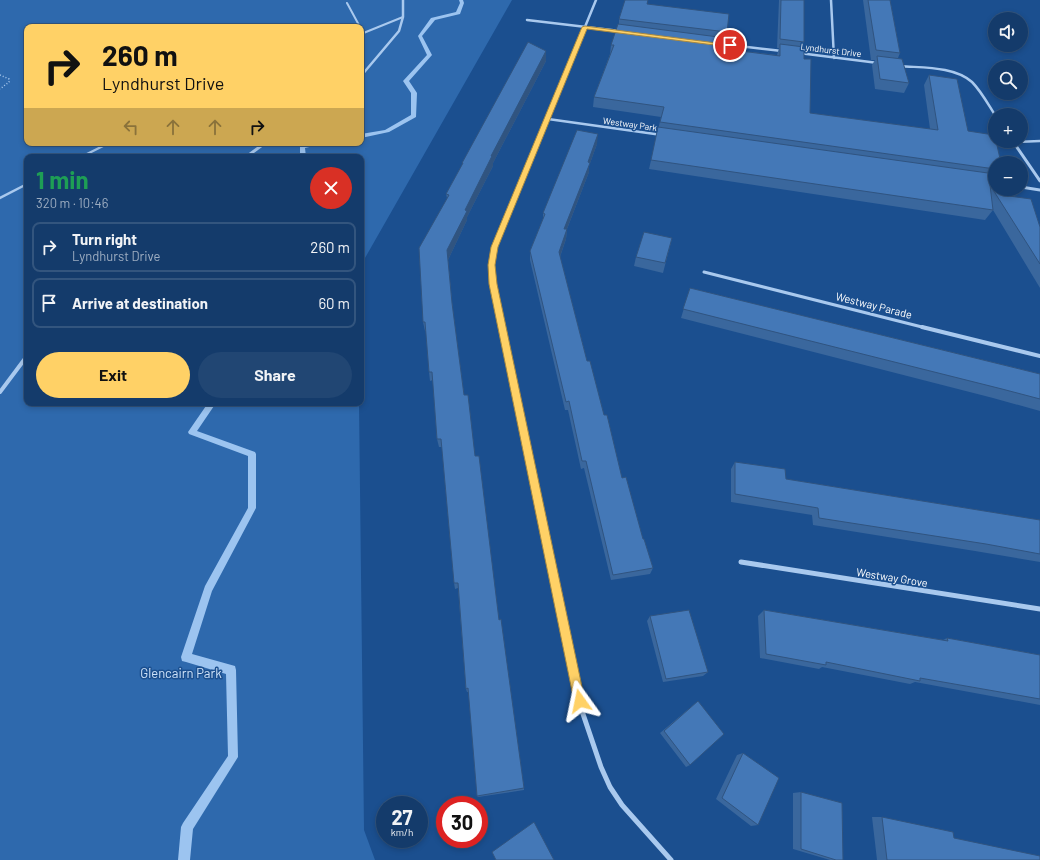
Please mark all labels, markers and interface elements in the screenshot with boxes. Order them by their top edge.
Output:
map controls [988,12,1028,196]
button: sound [988,12,1028,52]
pin [713,28,747,62]
icon: arrive [719,34,741,56]
text: 260 m [102,38,178,72]
icon: right [36,40,88,92]
street label: Lyndhurst Drive [800,41,862,59]
button: search [988,60,1028,100]
text: Lyndhurst Drive [102,72,224,94]
button: + [988,108,1028,148]
street label: Westway Park [602,115,658,133]
icon: left [120,116,142,138]
icon: ahead [162,116,184,138]
icon: ahead [204,116,226,138]
icon: right [246,116,268,138]
button: − [988,156,1028,196]
text: 1 min [36,165,89,194]
button: close [310,167,352,209]
text: 320 m · 10:46 [36,195,108,211]
text: Turn right [72,230,137,248]
icon: right [38,236,60,258]
text: 260 m [310,238,350,256]
text: Lyndhurst Drive [72,248,160,264]
street label: Westway Parade [834,289,914,321]
icon: arrive [38,292,60,314]
text: Arrive at destination [72,294,208,312]
text: 60 m [318,294,350,312]
button: Exit [36,352,190,398]
button: Share [198,352,352,398]
street label: Westway Grove [855,565,929,589]
park label: Glencairn Park [140,665,222,681]
position arrow [559,680,601,722]
speed limit sign: 30 [436,796,488,848]
text: 27 [391,805,413,829]
text: km/h [391,826,413,838]

